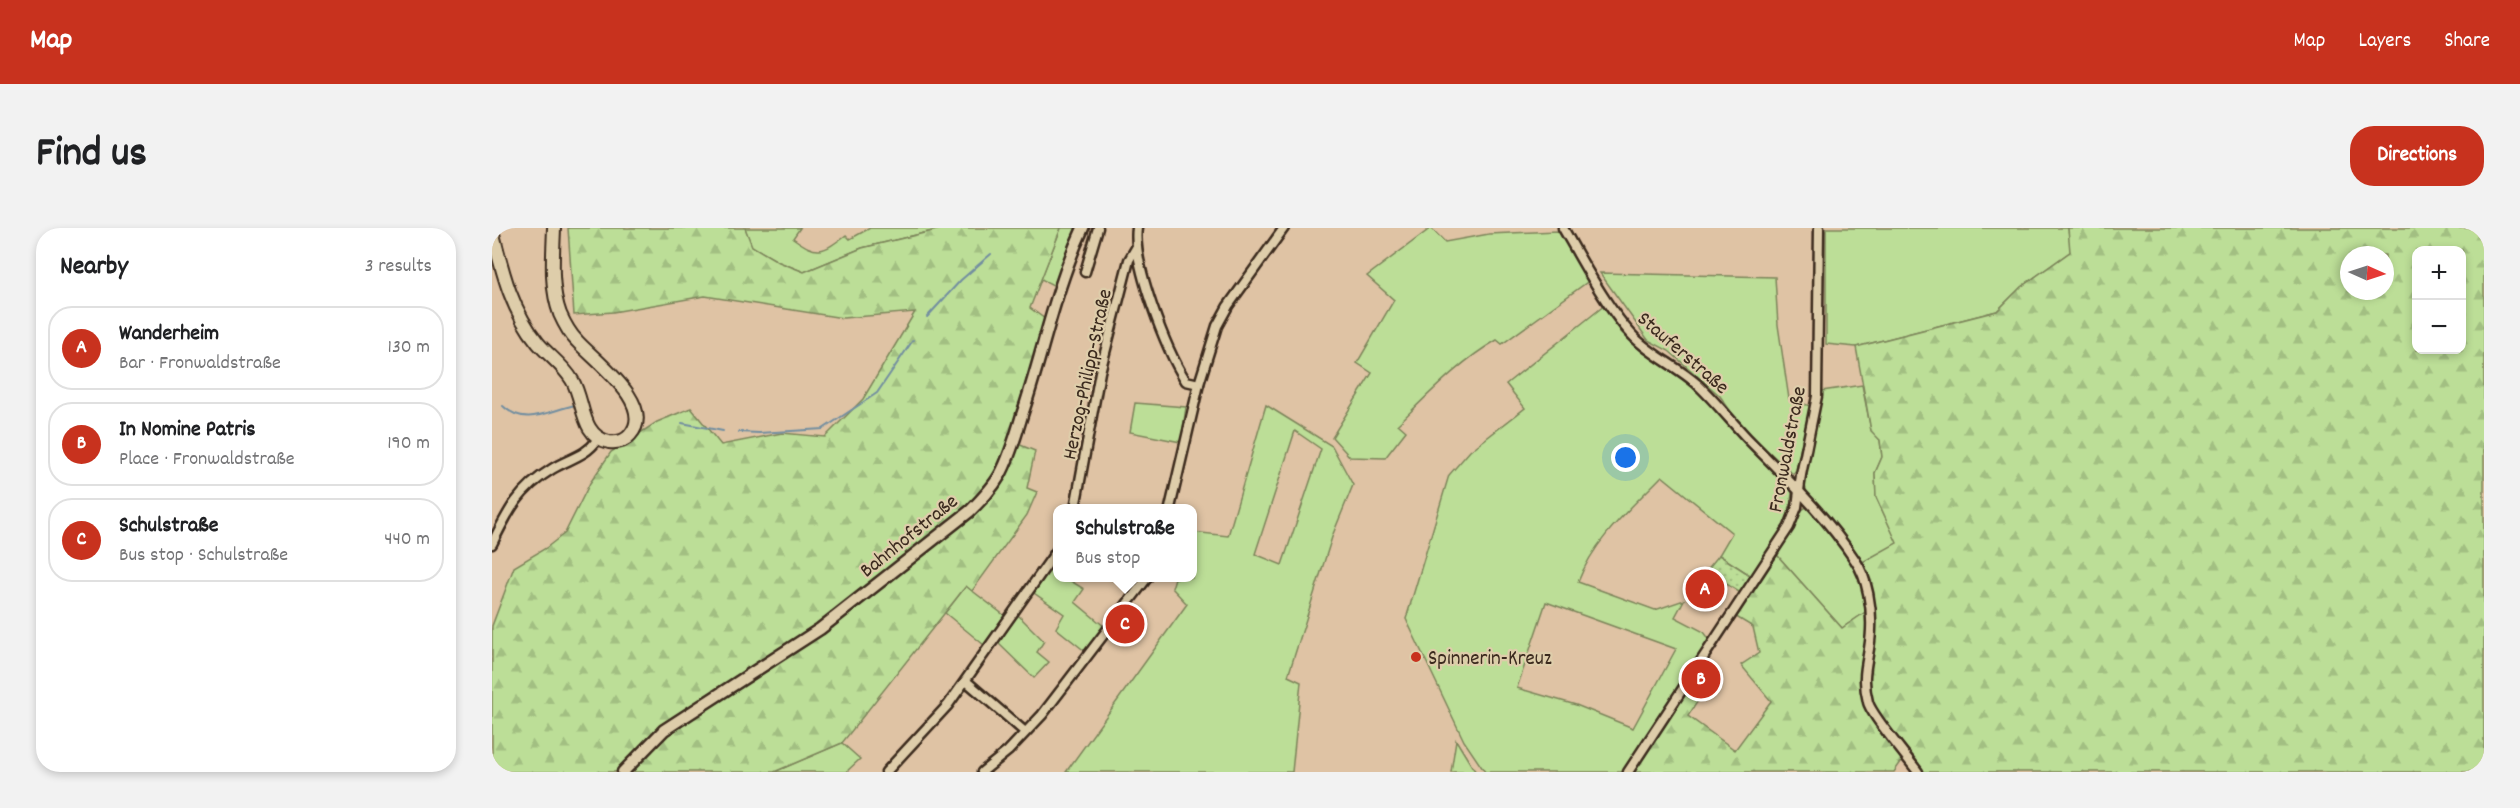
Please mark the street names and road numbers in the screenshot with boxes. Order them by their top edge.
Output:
street label: Herzog-Philipp-Straße [1056,287,1122,463]
street label: Stauferstraße [1629,306,1735,403]
street label: Fronwaldstraße [1762,384,1816,515]
street label: Bahnhofstraße [854,488,966,586]

